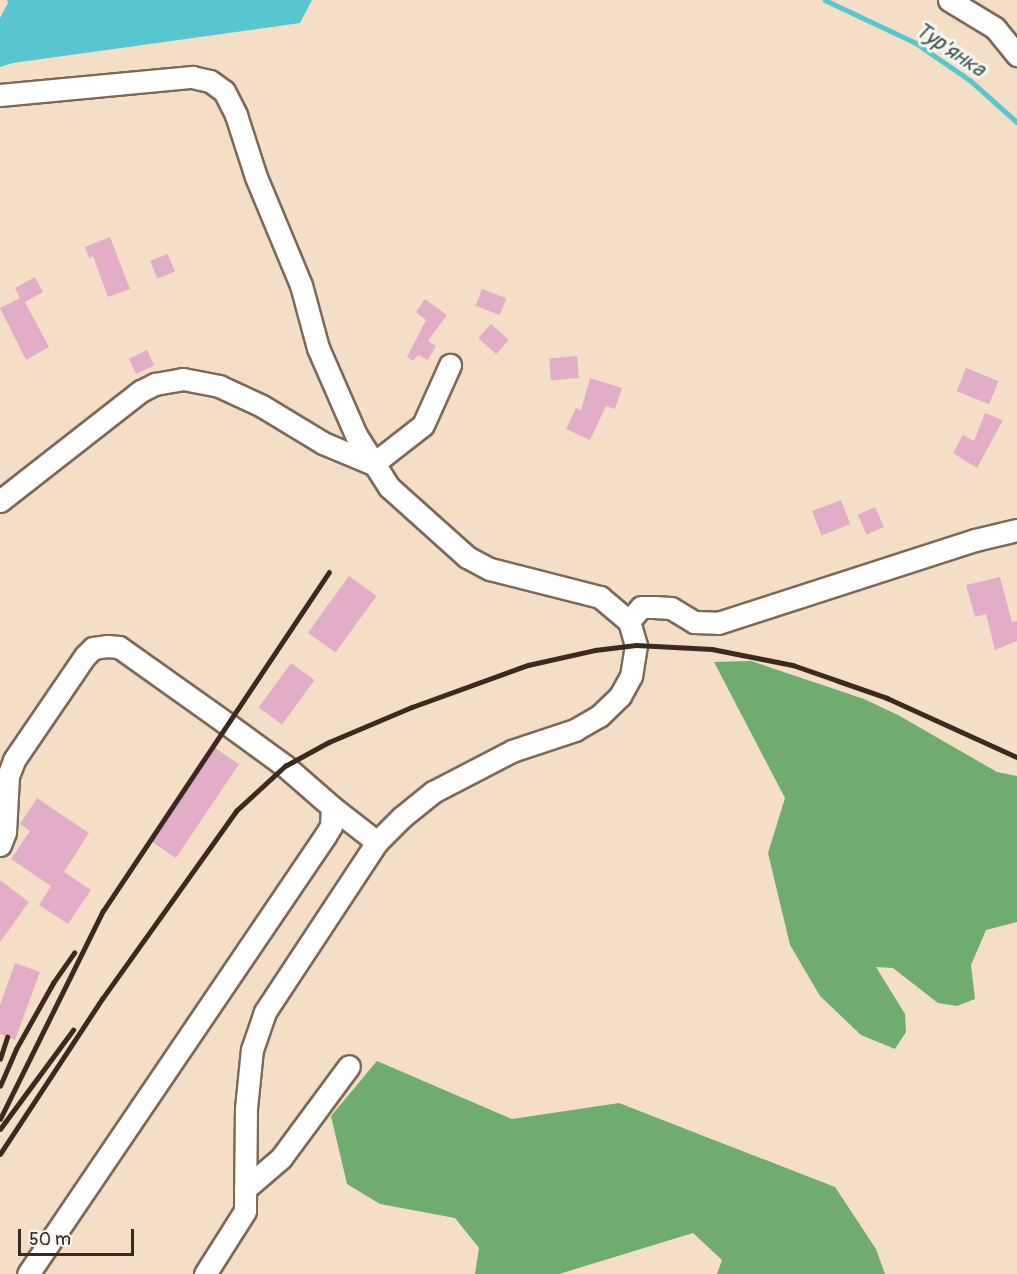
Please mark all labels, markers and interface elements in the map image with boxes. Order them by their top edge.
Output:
water label: Тур'янка [910,17,990,83]
scale bar [21,1217,136,1255]
text: 50 m [29,1228,71,1251]

